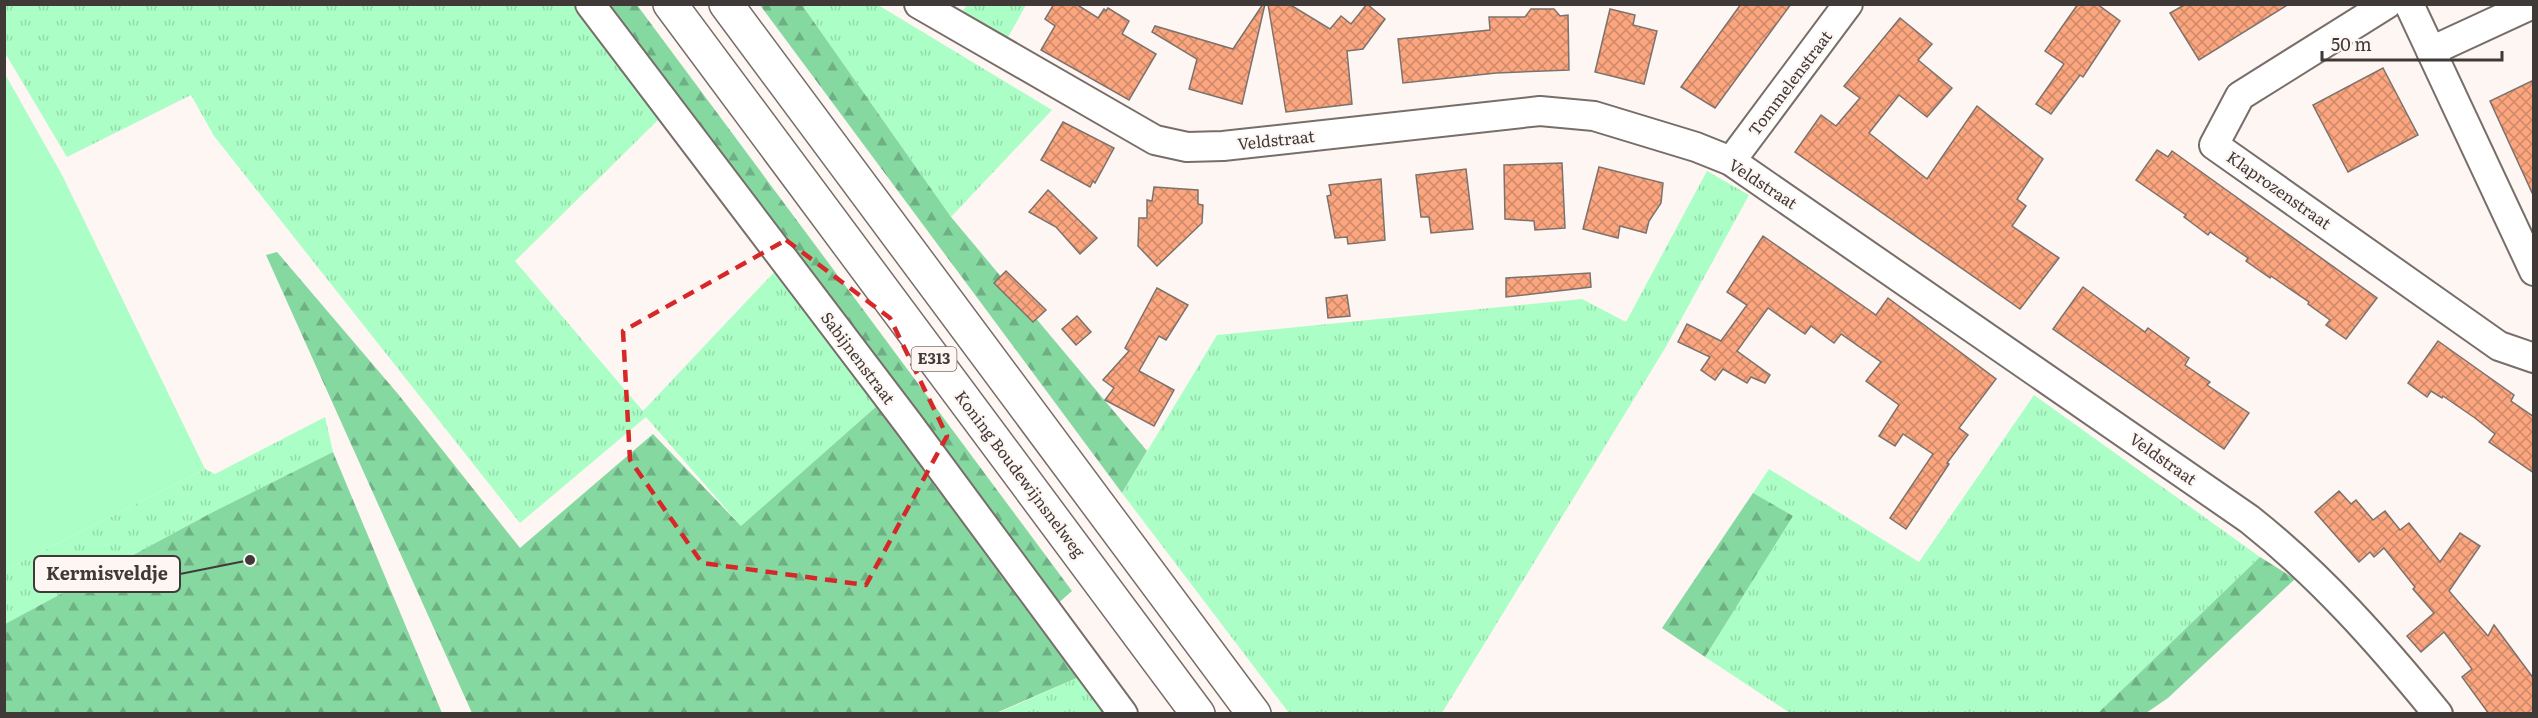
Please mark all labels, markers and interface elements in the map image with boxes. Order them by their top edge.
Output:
street label: Tommelenstraat [1742,24,1837,140]
scale bar [2322,24,2502,62]
text: 50 m [2331,30,2372,57]
street label: Veldstraat [1236,123,1316,155]
street label: Klaprozenstraat [2222,144,2337,234]
street label: Veldstraat [1725,152,1803,215]
street label: Sabijnenstraat [816,306,902,409]
road number: E313 [912,347,956,371]
street label: Koning Boudewijnsnelweg [950,385,1092,562]
street label: Veldstraat [2125,426,2203,490]
callout: Kermisveldje [34,556,180,592]
text: Kermisveldje [46,559,168,586]

